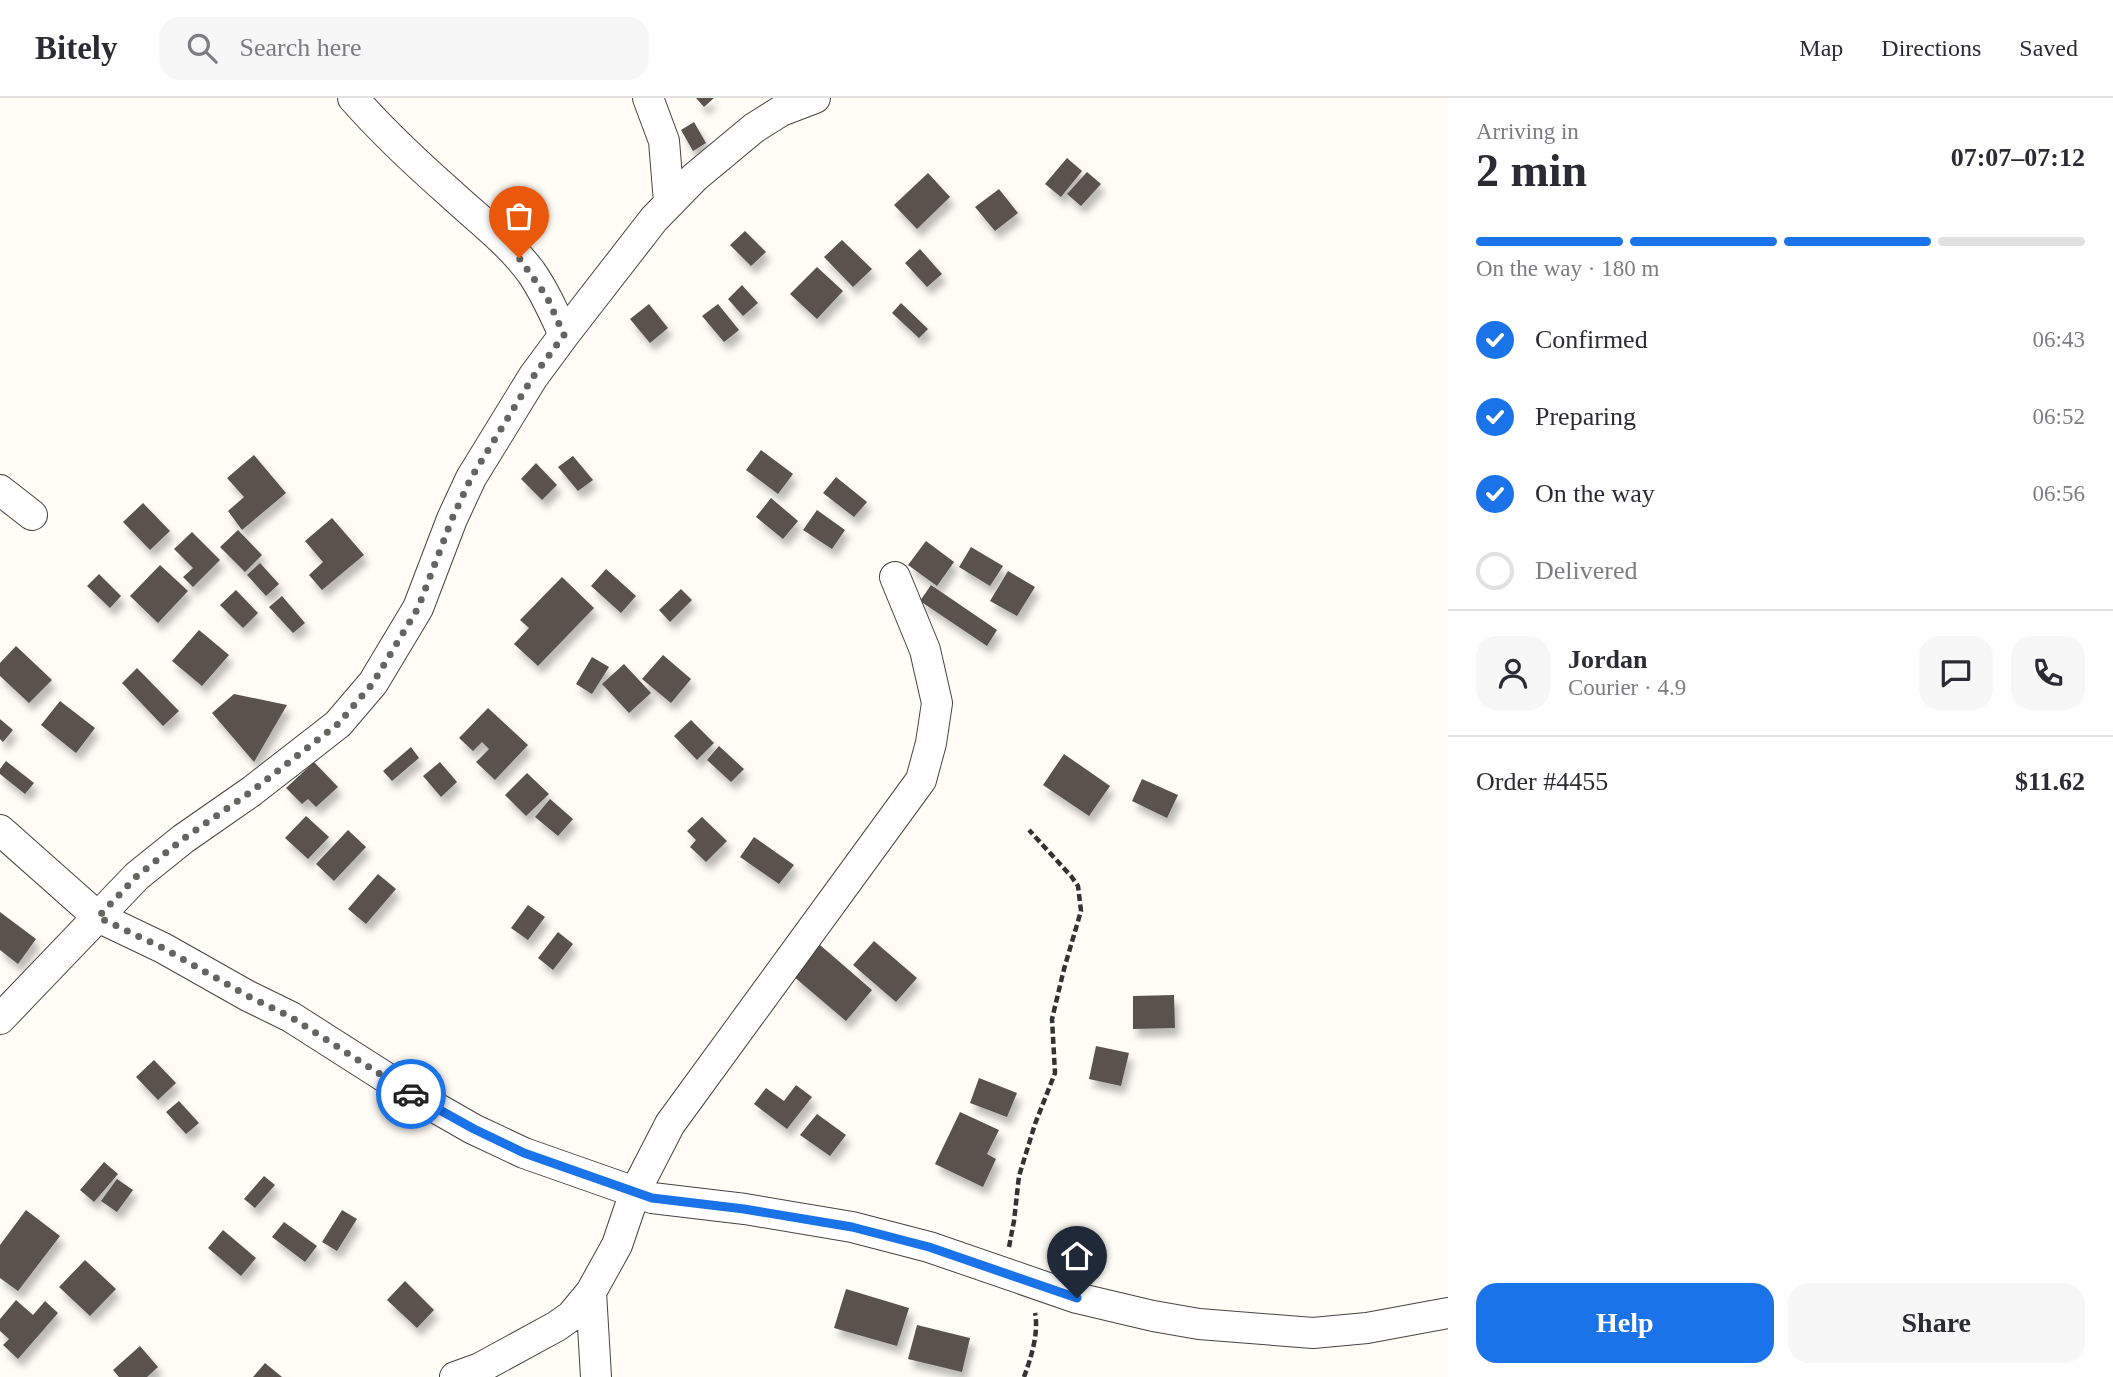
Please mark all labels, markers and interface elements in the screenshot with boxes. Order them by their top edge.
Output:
search box [159,17,649,80]
icon: search [183,29,221,67]
text: Bitely [35,30,117,66]
text: Search here [239,33,361,62]
text: Map [1799,35,1843,61]
text: Directions [1881,35,1981,61]
text: Saved [2019,35,2078,61]
text: Arriving in [1476,119,1579,144]
text: 07:07–07:12 [1951,143,2085,172]
text: 2 min [1476,145,1587,196]
pin [489,186,549,258]
icon: bag [500,197,538,235]
text: On the way · 180 m [1476,256,1659,281]
icon: check [1476,321,1514,359]
text: Confirmed [1535,325,1648,354]
text: 06:43 [2033,327,2085,352]
icon: check [1476,398,1514,436]
text: Preparing [1535,402,1636,431]
text: 06:52 [2033,404,2085,429]
icon: check [1476,475,1514,513]
text: On the way [1535,479,1655,508]
text: 06:56 [2033,481,2085,506]
text: Delivered [1535,556,1638,585]
button: person [1476,636,1550,710]
button: chat [1919,636,1993,710]
button: phone [2011,636,2085,710]
text: Jordan [1568,645,1647,674]
text: Courier · 4.9 [1568,675,1686,700]
text: Order #4455 [1476,767,1608,796]
text: $11.62 [2015,767,2085,796]
courier [376,1059,446,1129]
icon: car [392,1075,430,1113]
pin [1047,1226,1107,1298]
icon: home [1058,1237,1096,1275]
button: Help [1476,1283,1774,1363]
button: Share [1788,1283,2085,1363]

